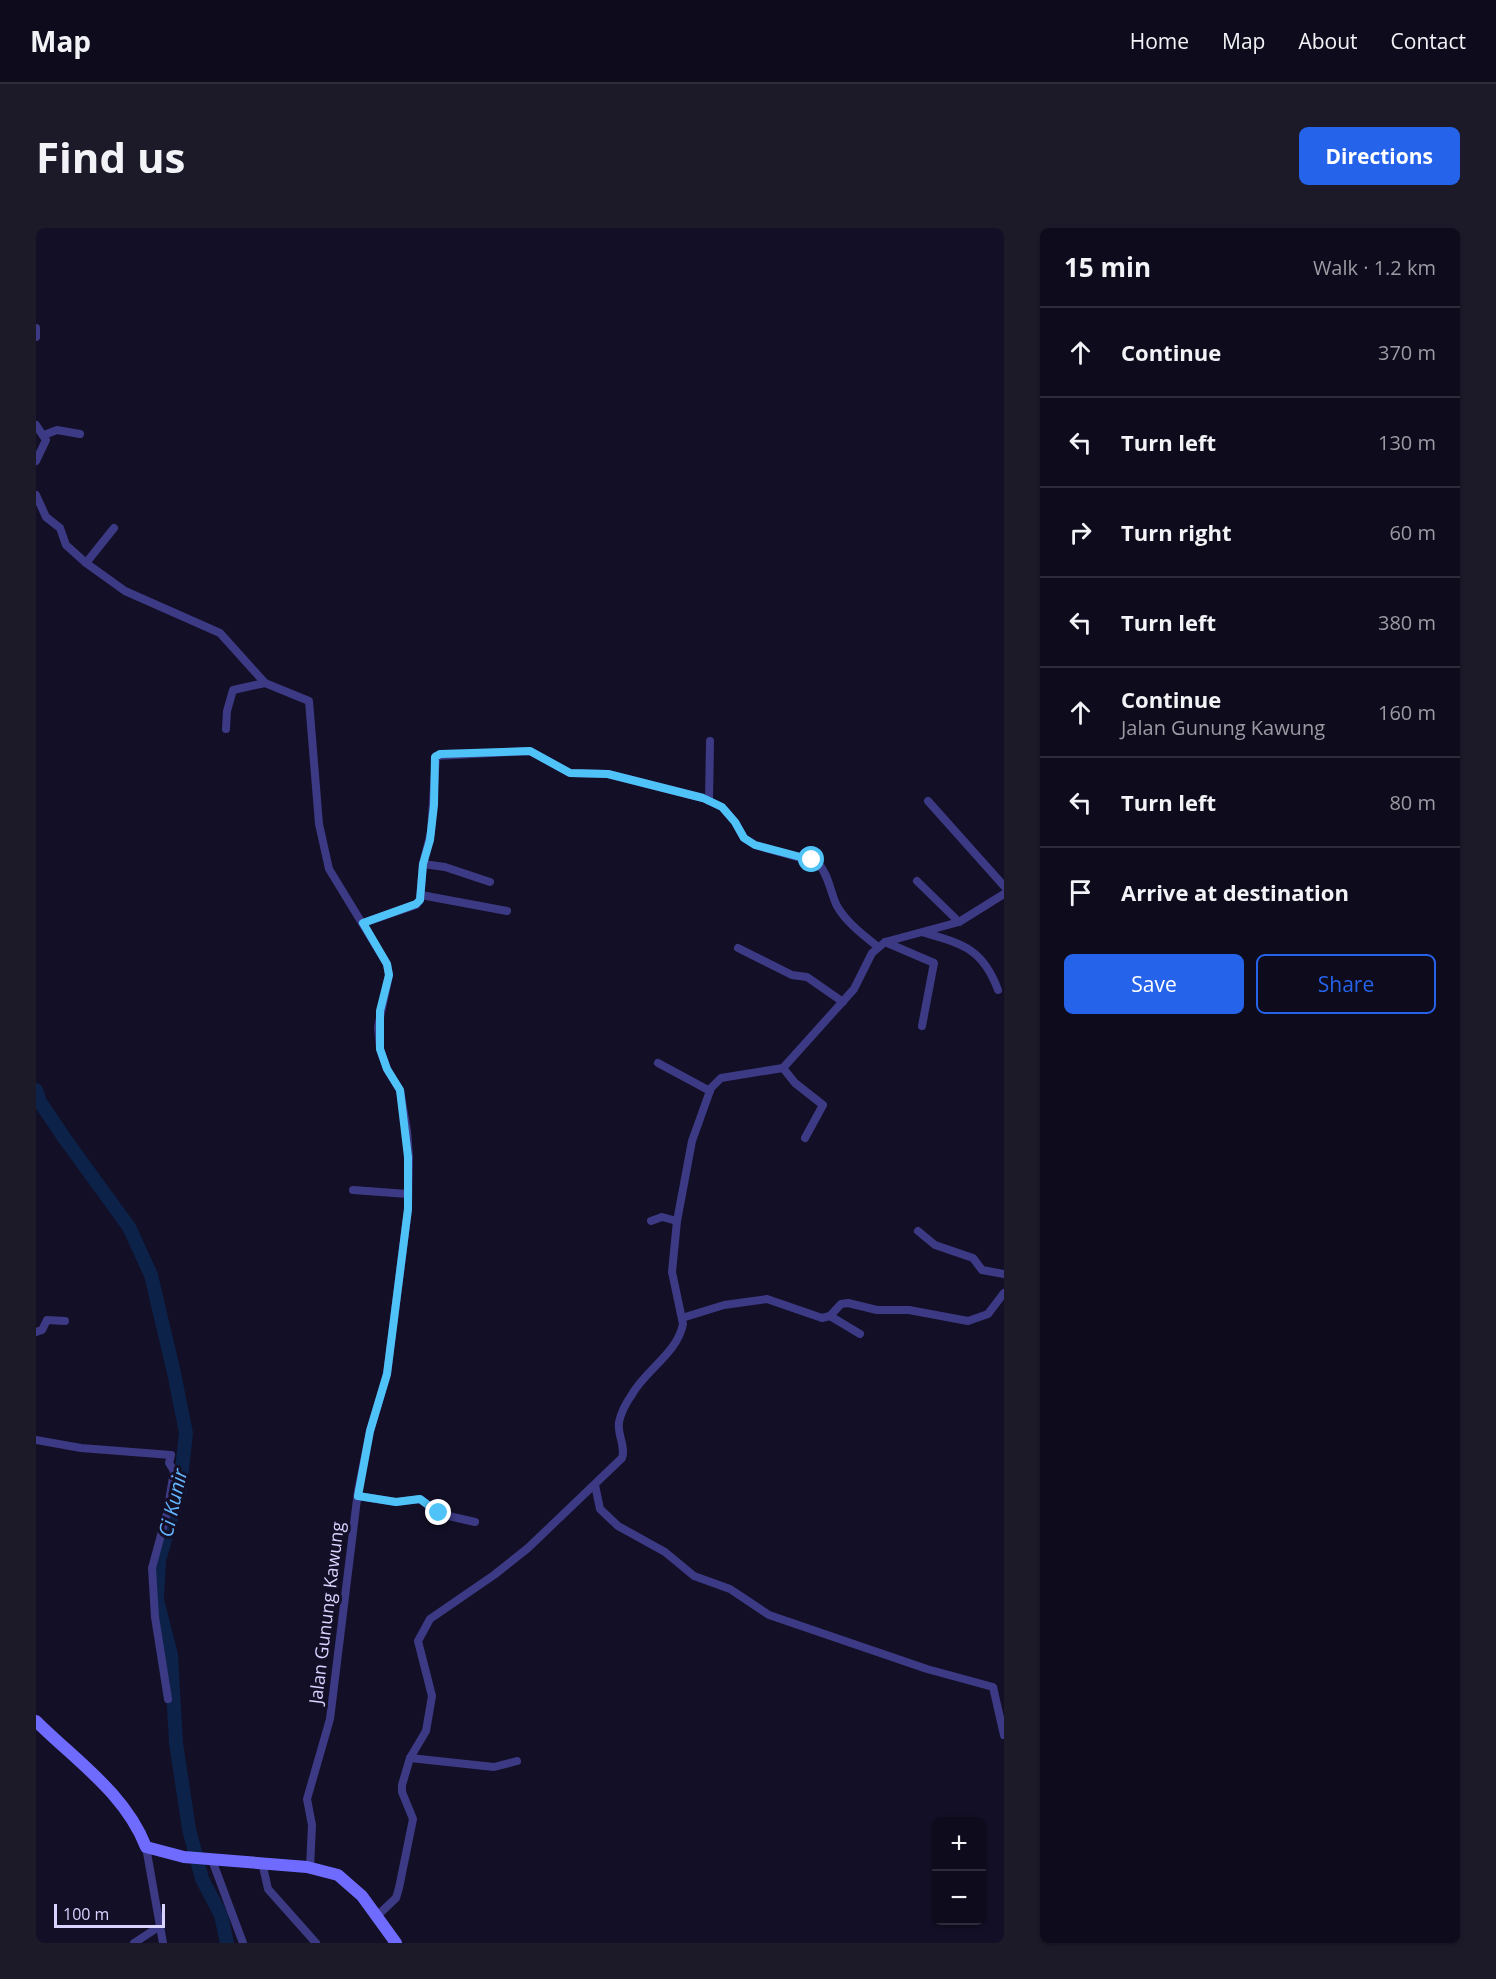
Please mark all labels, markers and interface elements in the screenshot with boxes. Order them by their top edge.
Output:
text: Map [30,22,91,60]
text: Home [1130,27,1189,55]
text: Map [1222,27,1265,55]
text: About [1298,27,1358,55]
text: Contact [1391,27,1466,55]
button: Directions [1299,127,1460,185]
text: Find us [36,128,185,185]
text: 15 min [1064,249,1151,285]
text: Walk · 1.2 km [1313,254,1436,281]
icon: ahead [1064,336,1097,369]
text: Continue [1121,337,1221,367]
text: 370 m [1378,339,1436,366]
icon: left [1064,426,1097,459]
text: Turn left [1121,427,1216,457]
text: 130 m [1378,429,1436,456]
icon: right [1064,516,1097,549]
text: Turn right [1121,517,1232,547]
text: 60 m [1389,519,1436,546]
icon: left [1064,606,1097,639]
text: Turn left [1121,607,1216,637]
text: 380 m [1378,609,1436,636]
text: Continue [1121,684,1221,714]
icon: ahead [1064,696,1097,729]
text: 160 m [1378,699,1436,726]
text: Jalan Gunung Kawung [1121,714,1325,741]
icon: left [1064,786,1097,819]
text: Turn left [1121,787,1216,817]
text: 80 m [1389,789,1436,816]
route start [798,846,824,872]
icon: arrive [1064,876,1097,909]
text: Arrive at destination [1121,877,1349,907]
button: Save [1064,954,1244,1014]
button: Share [1256,954,1436,1014]
water label: Ci Kunir [152,1465,194,1540]
route end [425,1499,451,1525]
street label: Jalan Gunung Kawung [303,1520,349,1707]
map controls [932,1817,986,1925]
button: + [932,1817,986,1871]
button: − [932,1871,986,1925]
scale bar [54,1901,165,1928]
text: 100 m [63,1903,109,1925]

